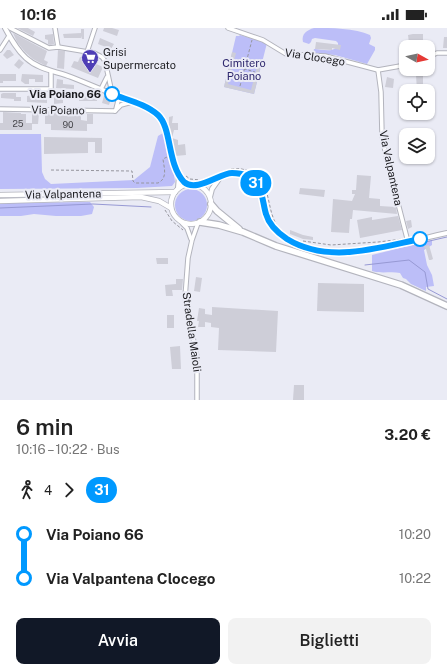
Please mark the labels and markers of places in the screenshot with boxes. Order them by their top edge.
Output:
place label: Grisi Supermercato [103,46,176,71]
supermarket icon: Grisi Supermercato [80,48,100,73]
marker: Via Poiano 66 [104,86,120,102]
place label: Via Poiano 66 [29,88,101,100]
unlabelled marker [412,231,428,247]

